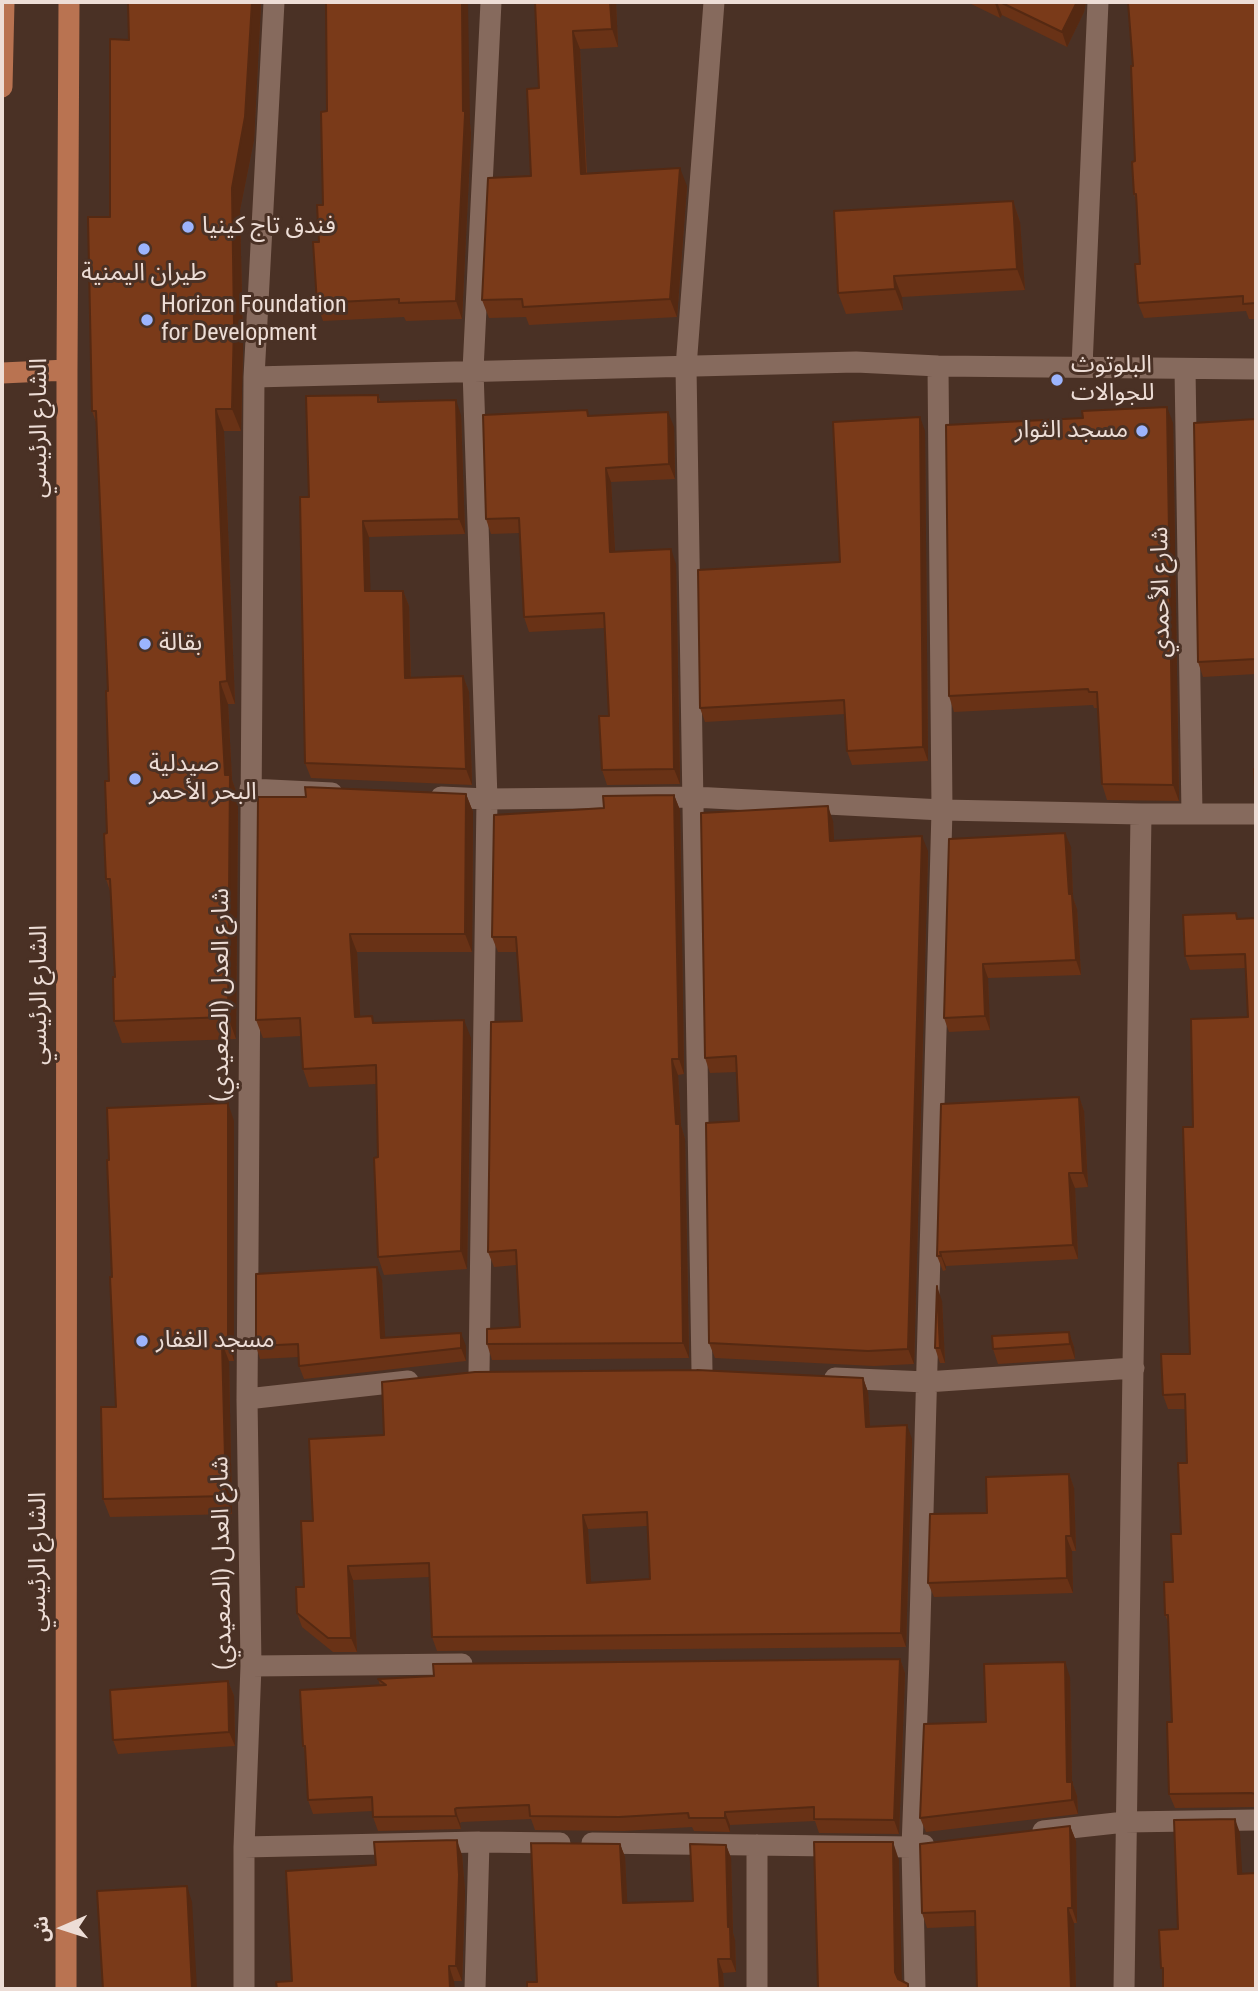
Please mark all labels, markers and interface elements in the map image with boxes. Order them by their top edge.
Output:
place label: فندق تاج كينيا [202,213,336,241]
marker: فندق تاج كينيا [180,219,196,235]
marker: طيران اليمنية [136,241,152,257]
place label: طيران اليمنية [81,260,207,288]
place label: Horizon Foundation for Development [161,292,347,348]
marker: Horizon Foundation for Development [139,312,155,328]
place label: البلوتوث للجوالات [1071,352,1155,408]
street label: الشارع الرئيسي [26,358,54,498]
marker: البلوتوث للجوالات [1049,372,1065,388]
place label: مسجد الثوار [1015,417,1128,445]
marker: مسجد الثوار [1134,423,1150,439]
street label: شارع الأحمدي [1146,526,1178,658]
place label: بقالة [159,630,202,658]
marker: بقالة [137,636,153,652]
place label: صيدلية البحر الأحمر [149,751,257,807]
marker: صيدلية البحر الأحمر [127,771,143,787]
street label: شارع العدل (الصعيدي) [208,888,236,1102]
street label: الشارع الرئيسي [26,925,54,1065]
place label: مسجد الغفار [156,1327,275,1355]
marker: مسجد الغفار [134,1333,150,1349]
street label: شارع العدل (الصعيدي) [207,1456,239,1670]
street label: الشارع الرئيسي [25,1492,53,1632]
north arrow [28,1893,98,1963]
text: ش [29,1916,54,1943]

